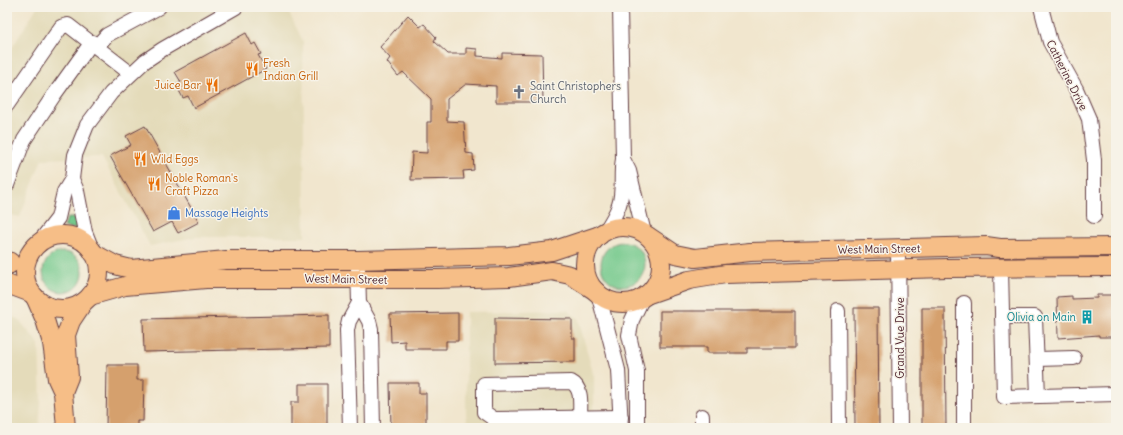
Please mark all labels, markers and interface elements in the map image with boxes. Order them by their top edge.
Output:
street label: Catherine Drive [1043,37,1091,113]
place label: Fresh Indian Grill [263,56,318,83]
restaurant icon: Fresh Indian Grill [244,61,260,77]
restaurant icon: Juice Bar [204,77,220,93]
place label: Juice Bar [155,78,202,92]
place label: Saint Christophers Church [530,79,621,106]
church icon: Saint Christophers Church [511,84,527,100]
restaurant icon: Wild Eggs [132,151,148,167]
place label: Wild Eggs [151,152,199,166]
place label: Noble Roman's Craft Pizza [165,171,238,198]
restaurant icon: Noble Roman's Craft Pizza [146,176,162,192]
shop icon: Massage Heights [166,205,182,221]
place label: Massage Heights [185,206,268,220]
street label: West Main Street [837,241,921,257]
street label: West Main Street [304,271,388,287]
street label: Grand Vue Drive [893,297,907,379]
building icon: Olivia on Main [1079,309,1095,325]
place label: Olivia on Main [1007,310,1076,324]

